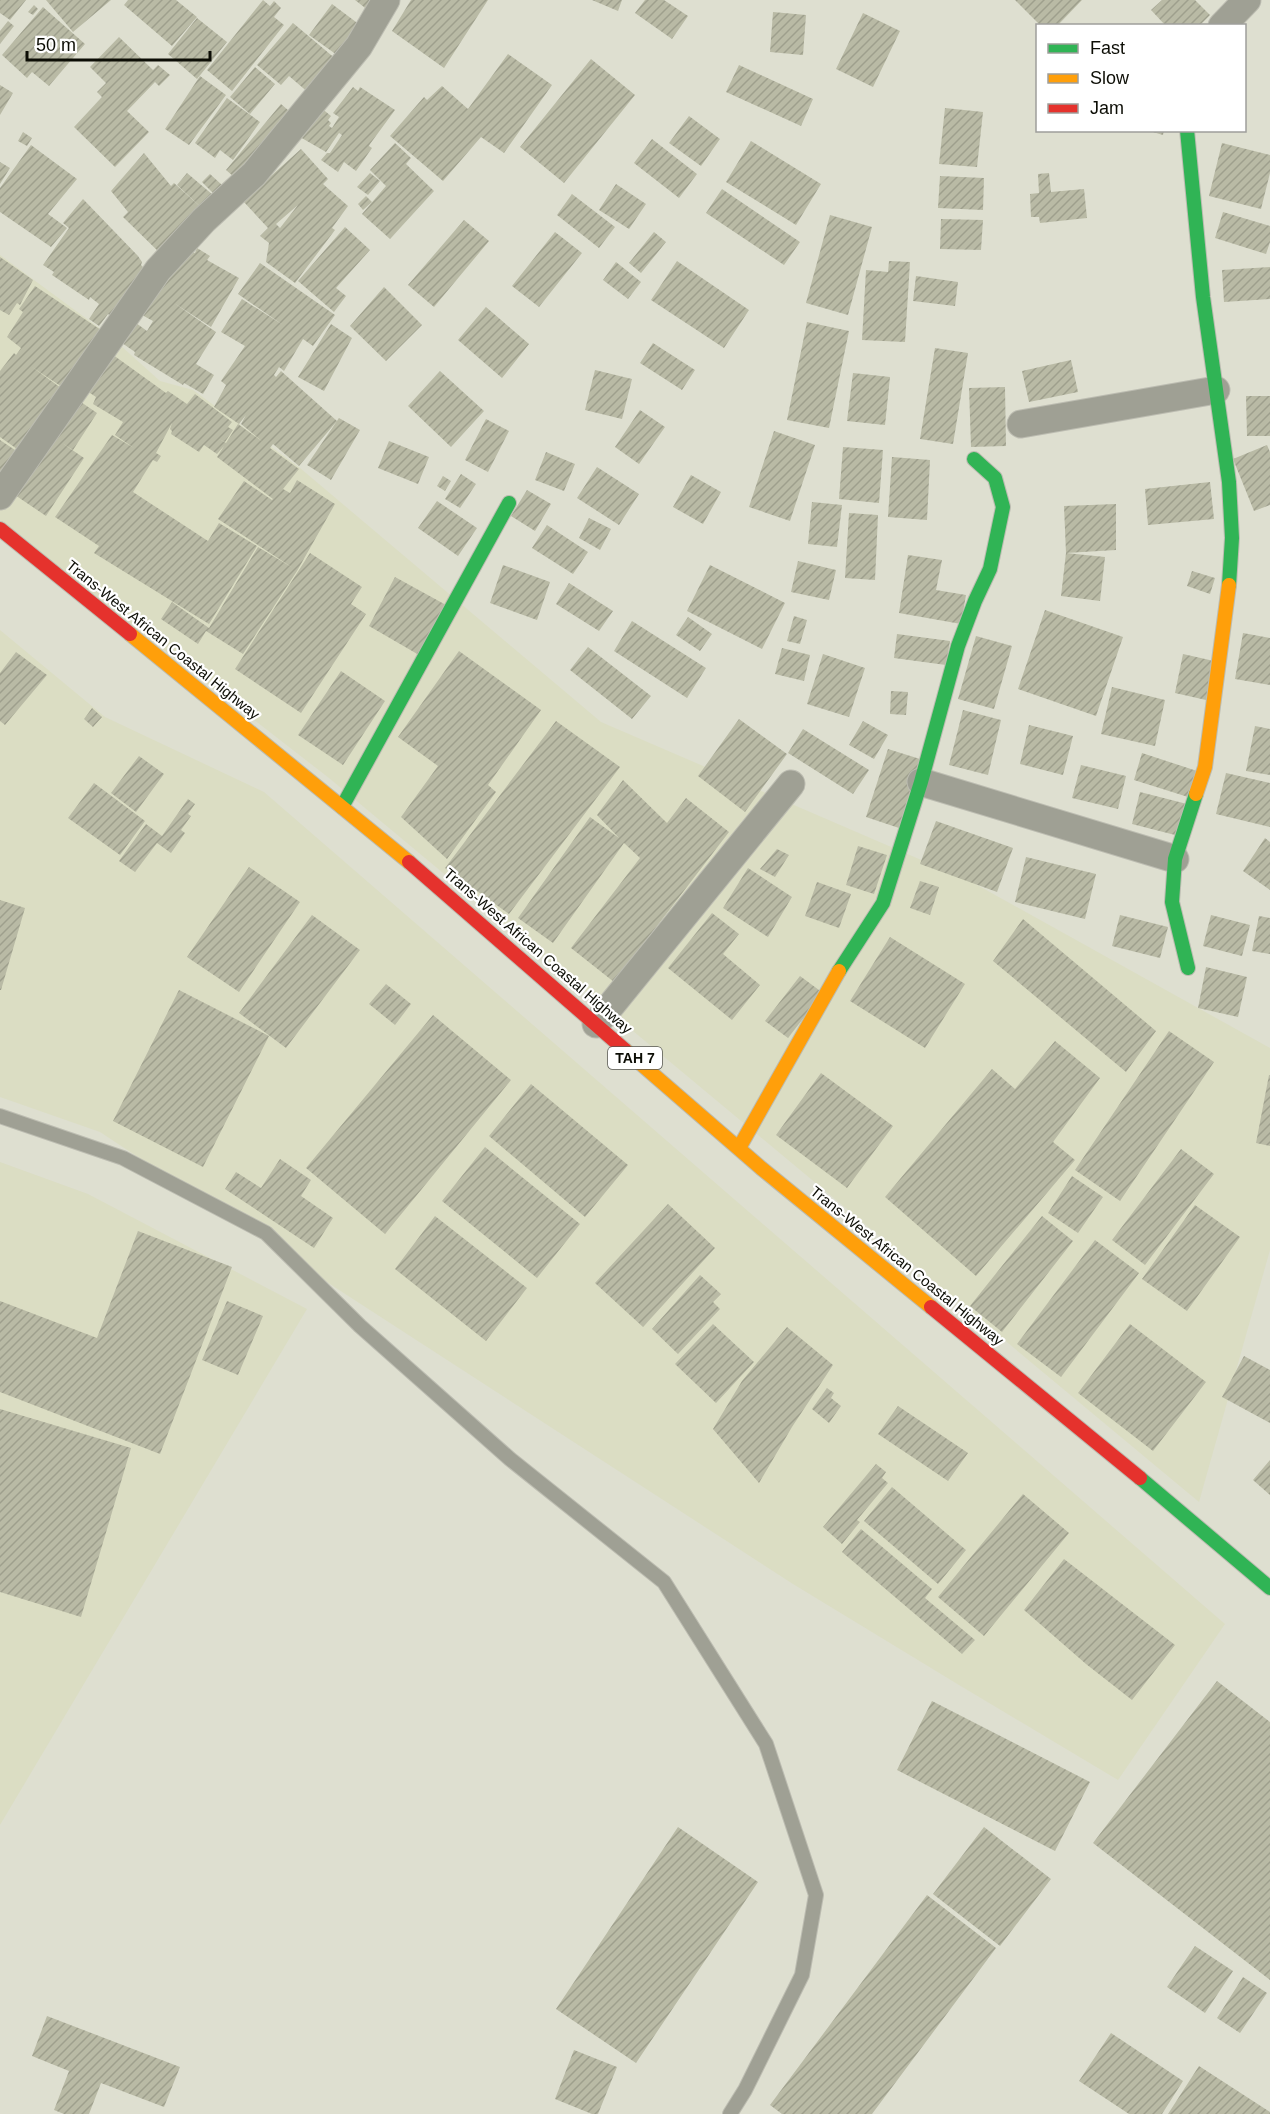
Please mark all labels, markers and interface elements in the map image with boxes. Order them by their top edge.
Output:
scale bar [27,24,210,62]
legend [1036,24,1246,132]
text: 50 m [36,35,76,55]
text: Fast [1090,38,1125,58]
text: Slow [1090,68,1130,88]
text: Jam [1090,98,1124,118]
street label: Trans-West African Coastal Highway [63,556,264,723]
street label: Trans-West African Coastal Highway [441,864,636,1037]
road number: TAH 7 [608,1047,662,1069]
street label: Trans-West African Coastal Highway [807,1182,1008,1349]

